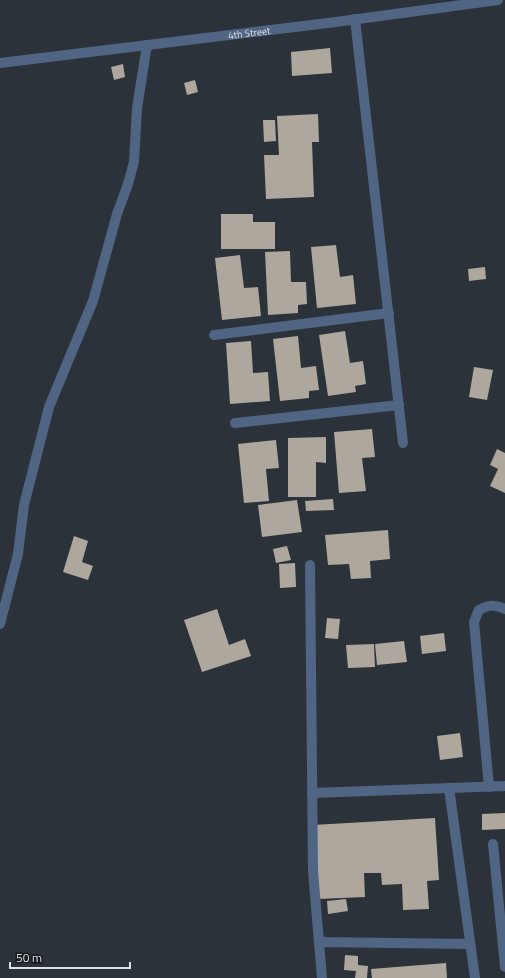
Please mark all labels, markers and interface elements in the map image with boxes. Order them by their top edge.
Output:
street label: 4th Street [227,23,272,43]
scale bar [10,944,130,970]
text: 50 m [16,948,42,967]

